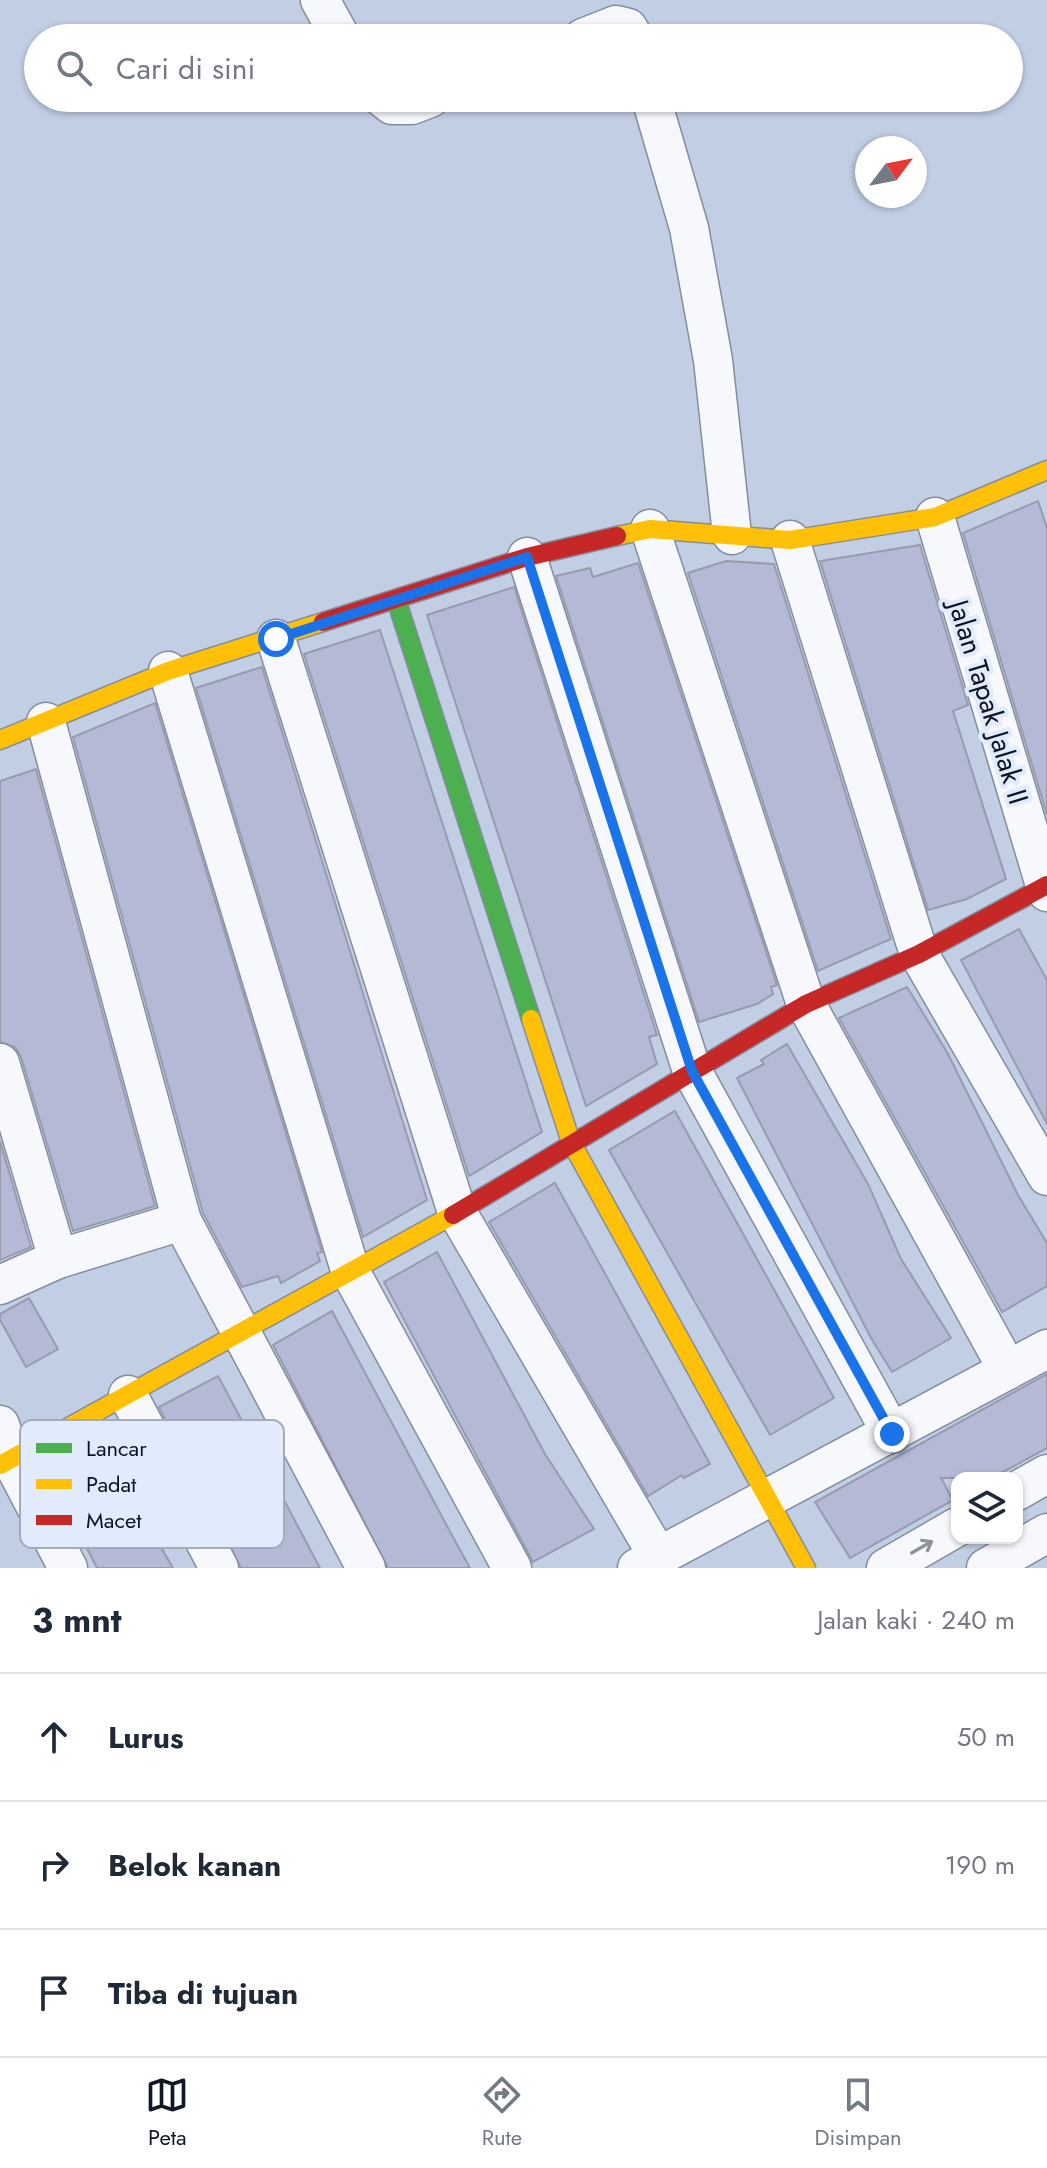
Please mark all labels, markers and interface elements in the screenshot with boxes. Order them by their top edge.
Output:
search box [24,24,1023,112]
icon: search [52,46,96,90]
text: Cari di sini [116,47,255,90]
north arrow [855,136,927,208]
street label: Jalan Tapak Jalak II [937,591,1039,809]
route start [258,621,294,657]
route end [874,1416,910,1452]
legend [20,1420,284,1548]
text: Lancar [86,1432,147,1464]
text: Padat [86,1468,137,1500]
map controls [951,1472,1023,1544]
button: layers [951,1472,1023,1544]
text: Macet [86,1504,142,1536]
one-way arrow [909,1539,933,1554]
text: 3 mnt [32,1596,122,1645]
text: Jalan kaki · 240 m [817,1601,1015,1639]
icon: ahead [32,1715,76,1759]
text: Lurus [108,1716,184,1759]
text: 50 m [957,1718,1015,1756]
icon: right [32,1843,76,1887]
text: Belok kanan [108,1844,281,1887]
text: 190 m [945,1846,1015,1884]
icon: arrive [32,1971,76,2015]
text: Tiba di tujuan [108,1972,298,2015]
tab: Peta [145,2073,189,2153]
tab: Rute [480,2073,524,2153]
tab: Disimpan [815,2073,902,2153]

